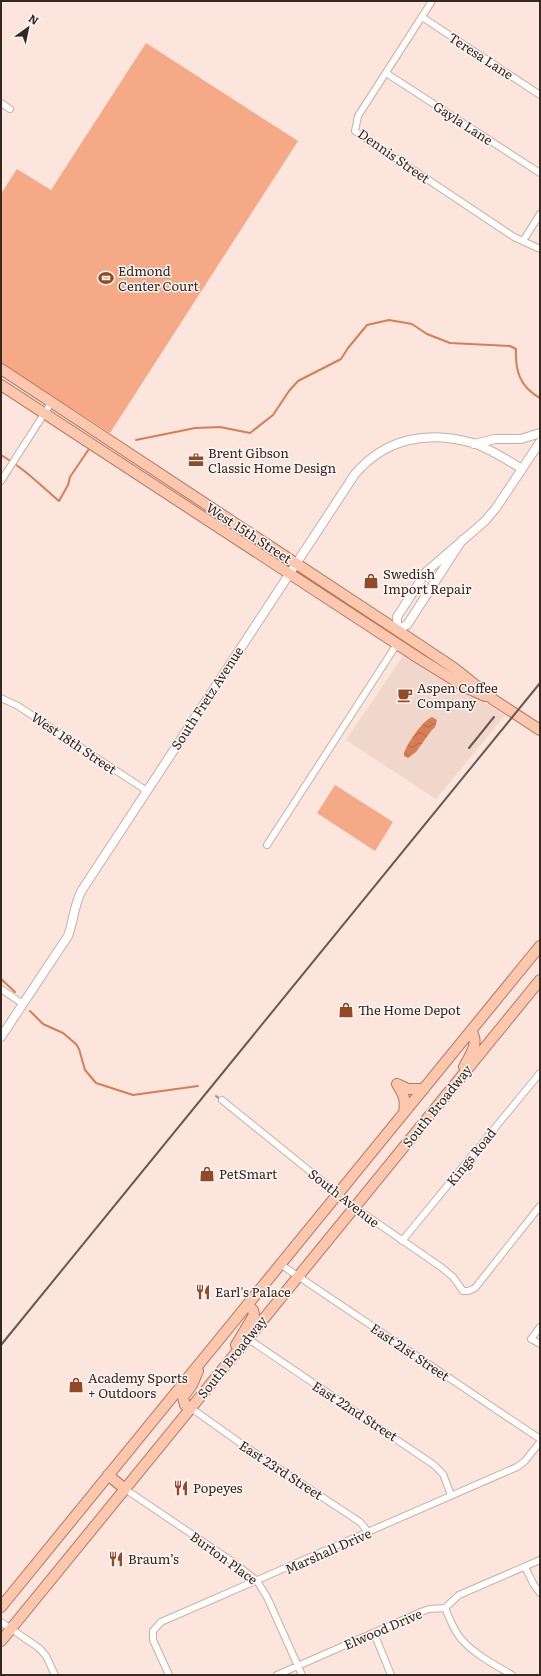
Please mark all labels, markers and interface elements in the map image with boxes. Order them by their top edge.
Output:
north arrow [8,8,48,48]
text: N [26,10,42,28]
street label: Teresa Lane [445,28,518,84]
street label: Gayla Lane [430,96,497,149]
street label: Dennis Street [355,124,435,188]
place label: Edmond Center Court [118,261,200,295]
sports icon: Edmond Center Court [97,269,115,287]
place label: Brent Gibson Classic Home Design [208,443,336,477]
office icon: Brent Gibson Classic Home Design [187,451,205,469]
street label: West 15th Street [203,498,296,568]
place label: Swedish Import Repair [383,564,472,598]
shop icon: Swedish Import Repair [362,572,380,590]
street label: South Fretz Avenue [166,642,247,753]
place label: Aspen Coffee Company [417,678,498,712]
cafe icon: Aspen Coffee Company [396,686,414,704]
street label: West 18th Street [28,707,121,779]
place label: The Home Depot [358,1000,461,1019]
shop icon: The Home Depot [337,1001,355,1019]
street label: South Broadway [397,1060,476,1151]
street label: Kings Road [441,1124,500,1190]
place label: PetSmart [219,1164,278,1183]
street label: South Avenue [305,1164,384,1232]
shop icon: PetSmart [198,1165,216,1183]
place label: Earl's Palace [215,1282,291,1301]
restaurant icon: Earl's Palace [194,1283,212,1301]
street label: South Broadway [192,1311,271,1402]
street label: East 21st Street [367,1318,454,1385]
place label: Academy Sports + Outdoors [88,1368,188,1402]
shop icon: Academy Sports + Outdoors [67,1376,85,1394]
street label: East 22nd Street [309,1376,402,1446]
street label: East 23rd Street [236,1435,327,1504]
place label: Popeyes [193,1478,243,1497]
restaurant icon: Popeyes [172,1479,190,1497]
street label: Marshall Drive [282,1523,374,1578]
street label: Burton Place [187,1527,262,1589]
place label: Braum’s [128,1549,179,1568]
restaurant icon: Braum’s [107,1550,125,1568]
street label: Elwood Drive [341,1603,425,1654]

